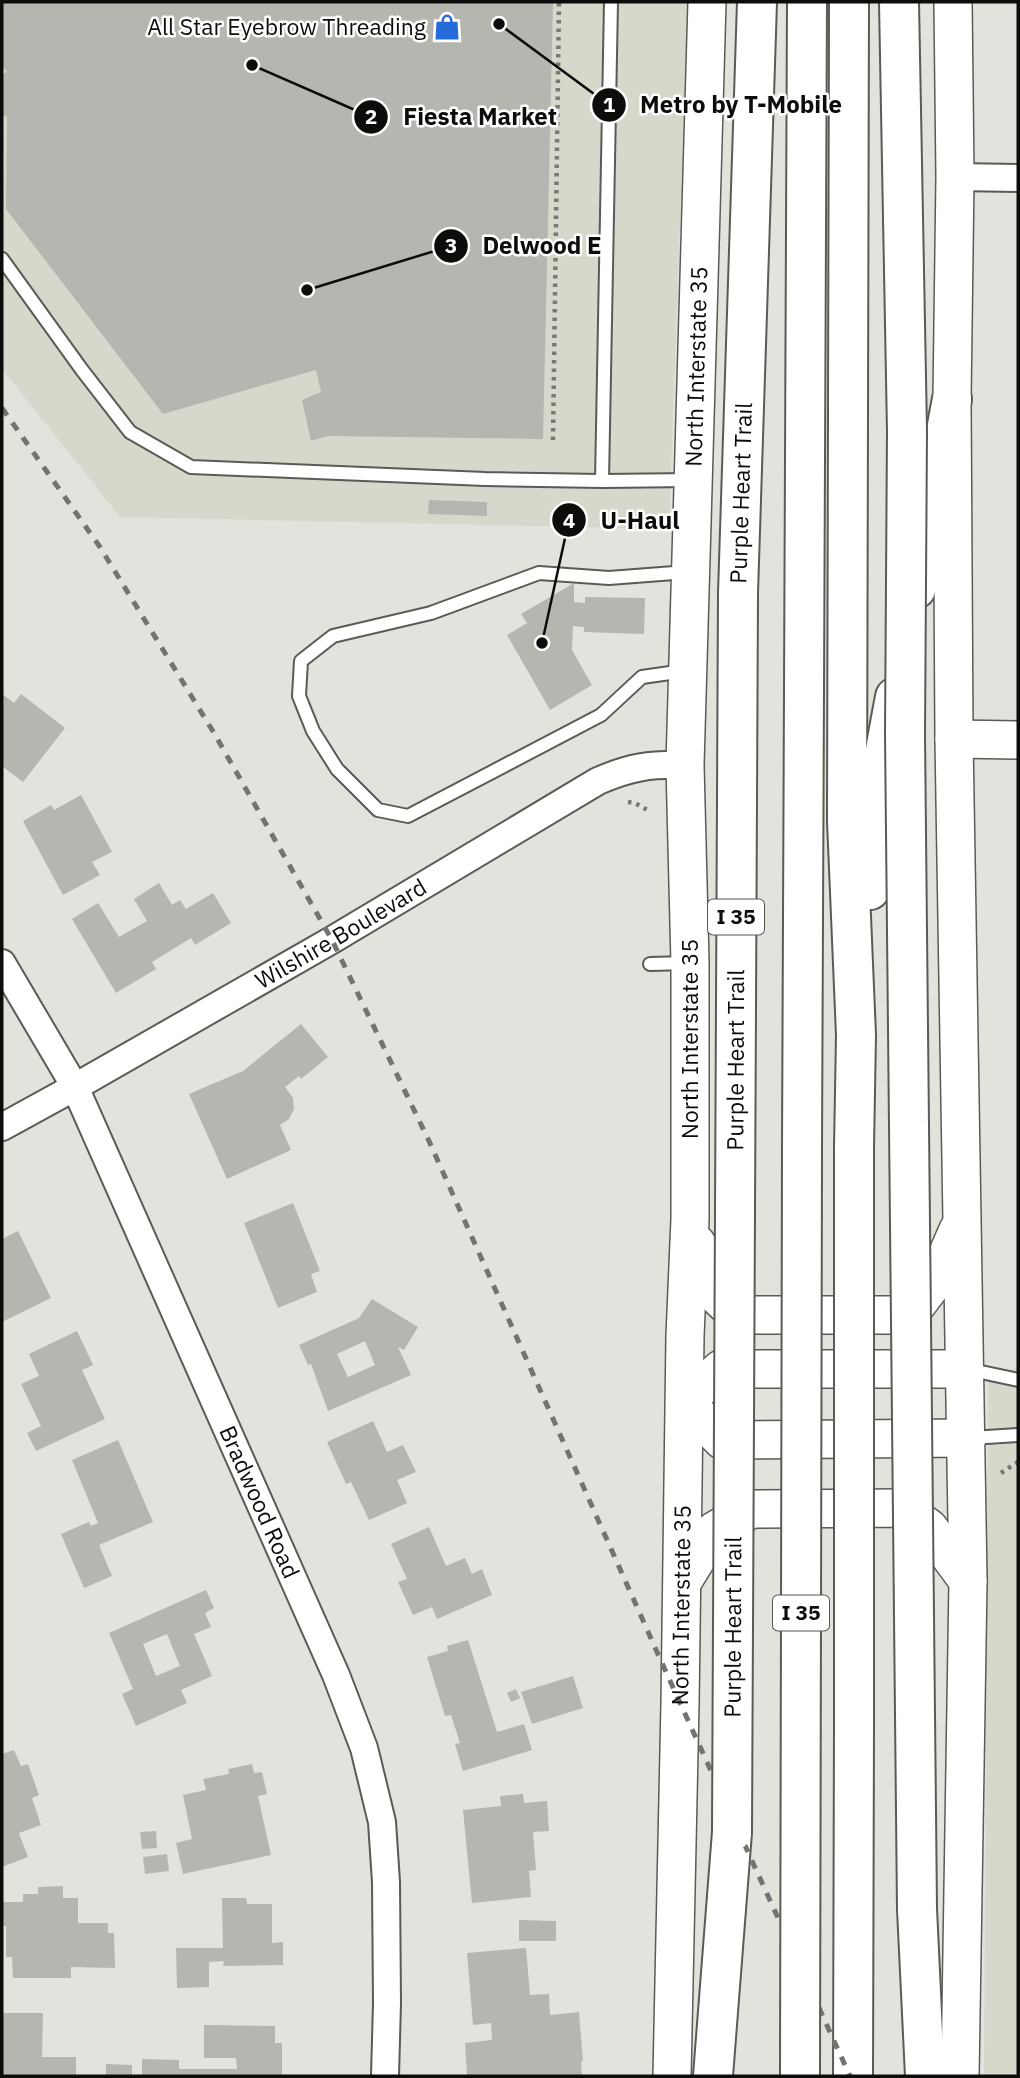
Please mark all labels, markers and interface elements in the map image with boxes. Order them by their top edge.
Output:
place label: All Star Eyebrow Threading [147,11,426,41]
shop icon: All Star Eyebrow Threading [432,12,462,42]
callout: Metro by T-Mobile [591,82,856,127]
text: Metro by T-Mobile [640,88,842,120]
text: 1 [603,90,616,118]
callout: Fiesta Market [354,94,571,139]
text: Fiesta Market [403,100,557,132]
text: 2 [365,102,377,130]
callout: Delwood E [433,224,615,269]
text: Delwood E [482,229,602,261]
text: 3 [445,231,457,259]
street label: North Interstate 35 [678,266,713,467]
street label: Purple Heart Trail [722,402,758,584]
callout: U-Haul [552,498,694,543]
text: U-Haul [601,504,679,536]
text: 4 [563,506,575,534]
street label: Wilshire Boulevard [249,871,432,995]
road number: I 35 [708,900,764,934]
street label: North Interstate 35 [674,939,704,1139]
street label: Purple Heart Trail [719,969,750,1151]
street label: Bradwood Road [213,1421,307,1583]
street label: North Interstate 35 [664,1505,697,1706]
street label: Purple Heart Trail [717,1536,747,1718]
road number: I 35 [773,1596,829,1630]

